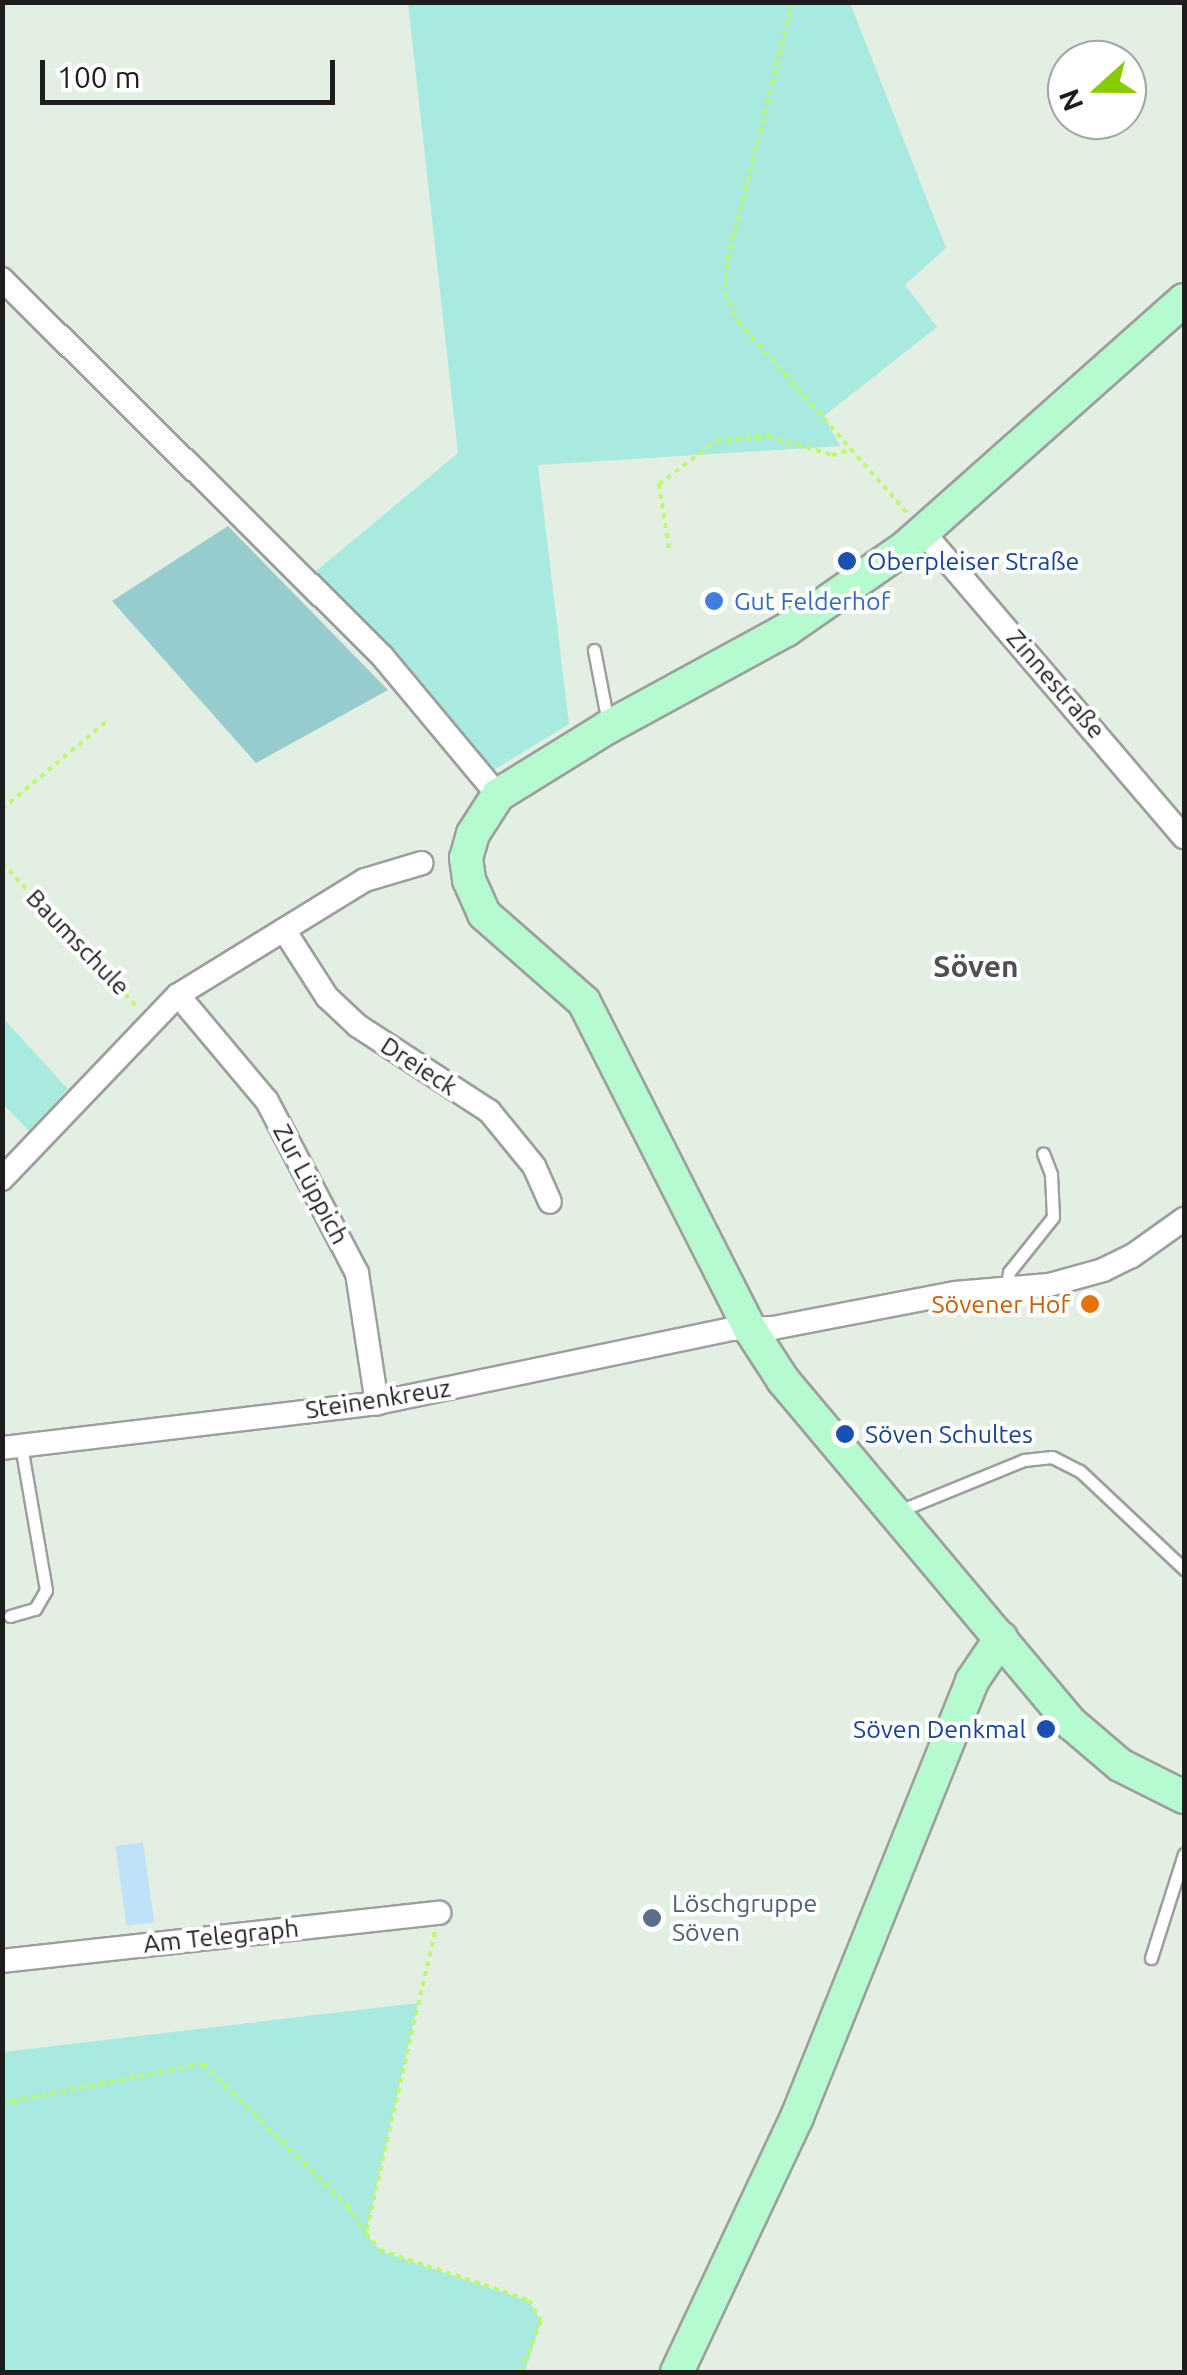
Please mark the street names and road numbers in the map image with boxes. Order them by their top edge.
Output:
street label: Zinnestraße [1001,623,1111,745]
street label: Baumschule [20,883,136,1001]
street label: Dreieck [375,1030,463,1102]
street label: Zur Lüppich [267,1119,355,1249]
street label: Steinenkreuz [303,1373,453,1425]
street label: Am Telegraph [142,1913,300,1959]

